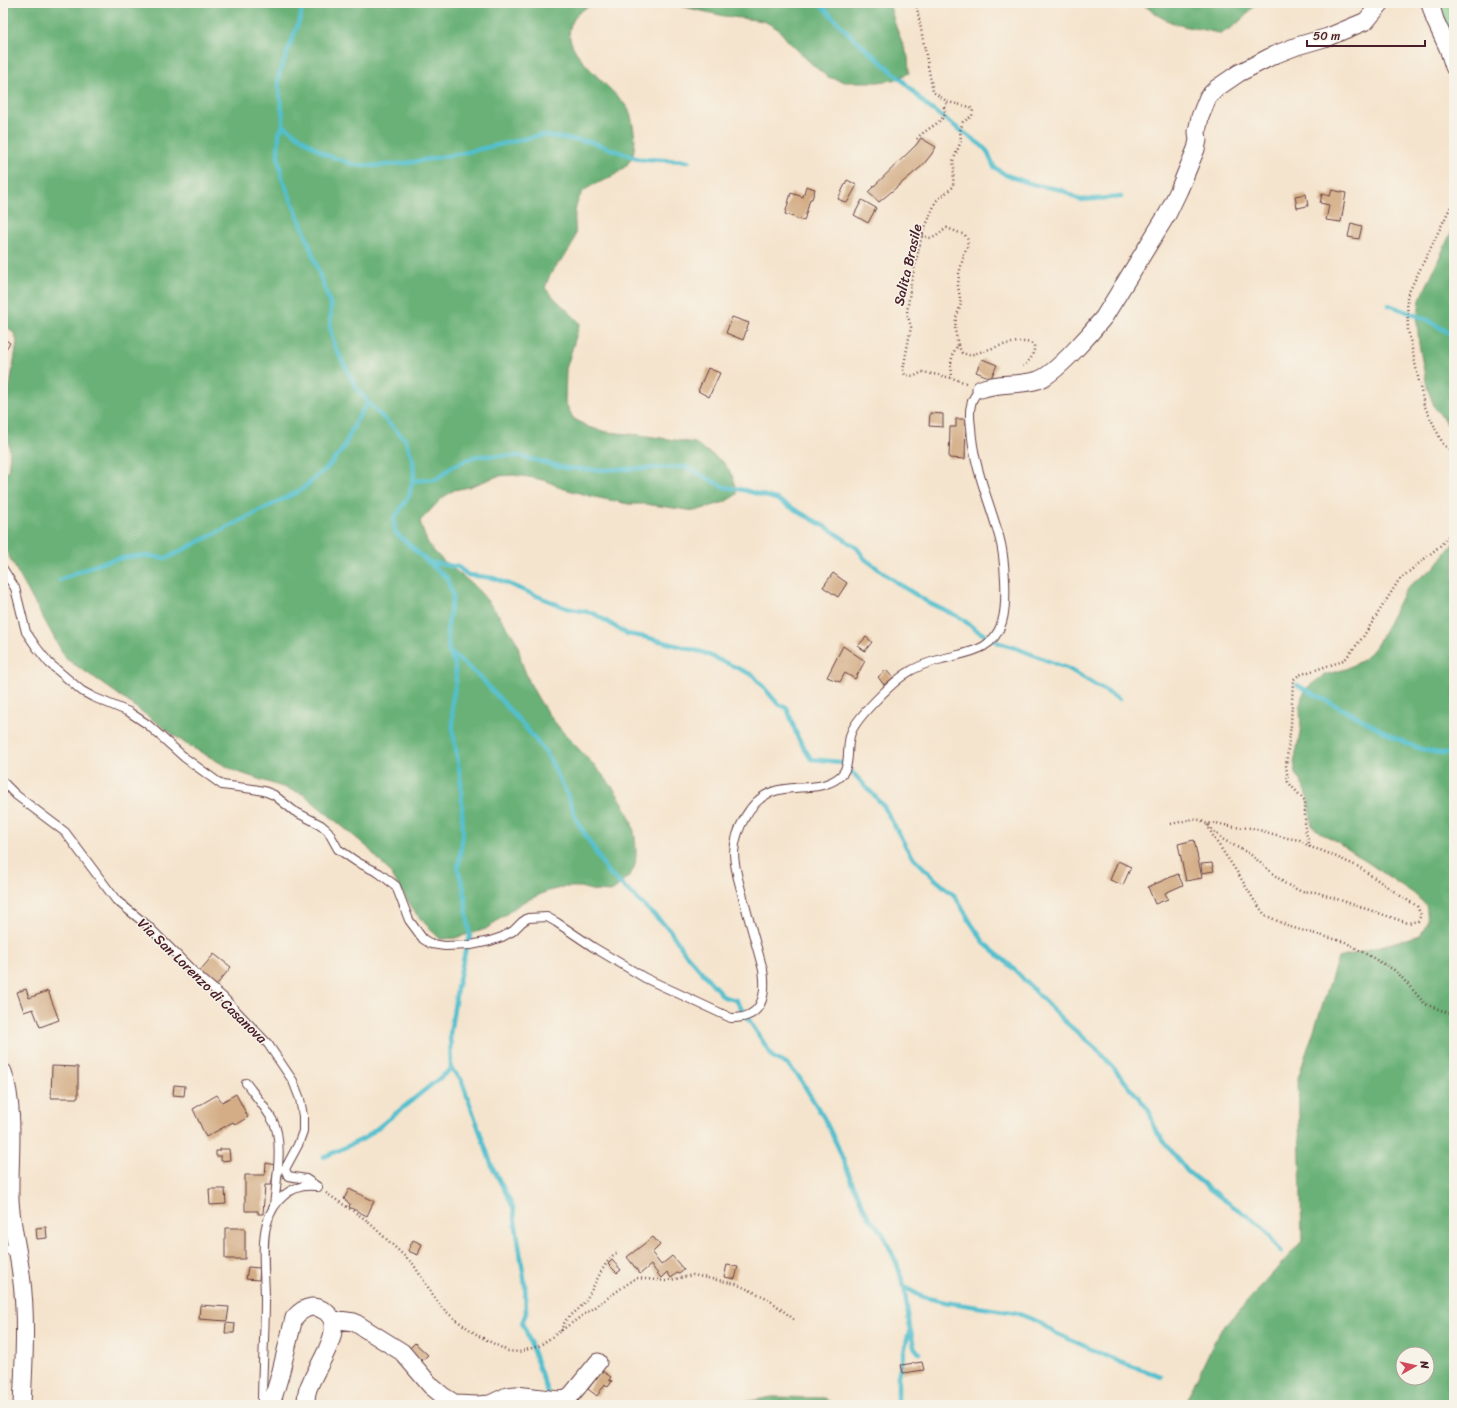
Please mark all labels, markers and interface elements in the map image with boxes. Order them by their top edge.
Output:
scale bar [1307,22,1425,48]
text: 50 m [1313,25,1340,47]
street label: Salita Brasile [886,221,930,308]
street label: Via San Lorenzo di Casanova [131,912,274,1051]
north arrow [1395,1346,1435,1386]
text: N [1414,1359,1434,1370]

